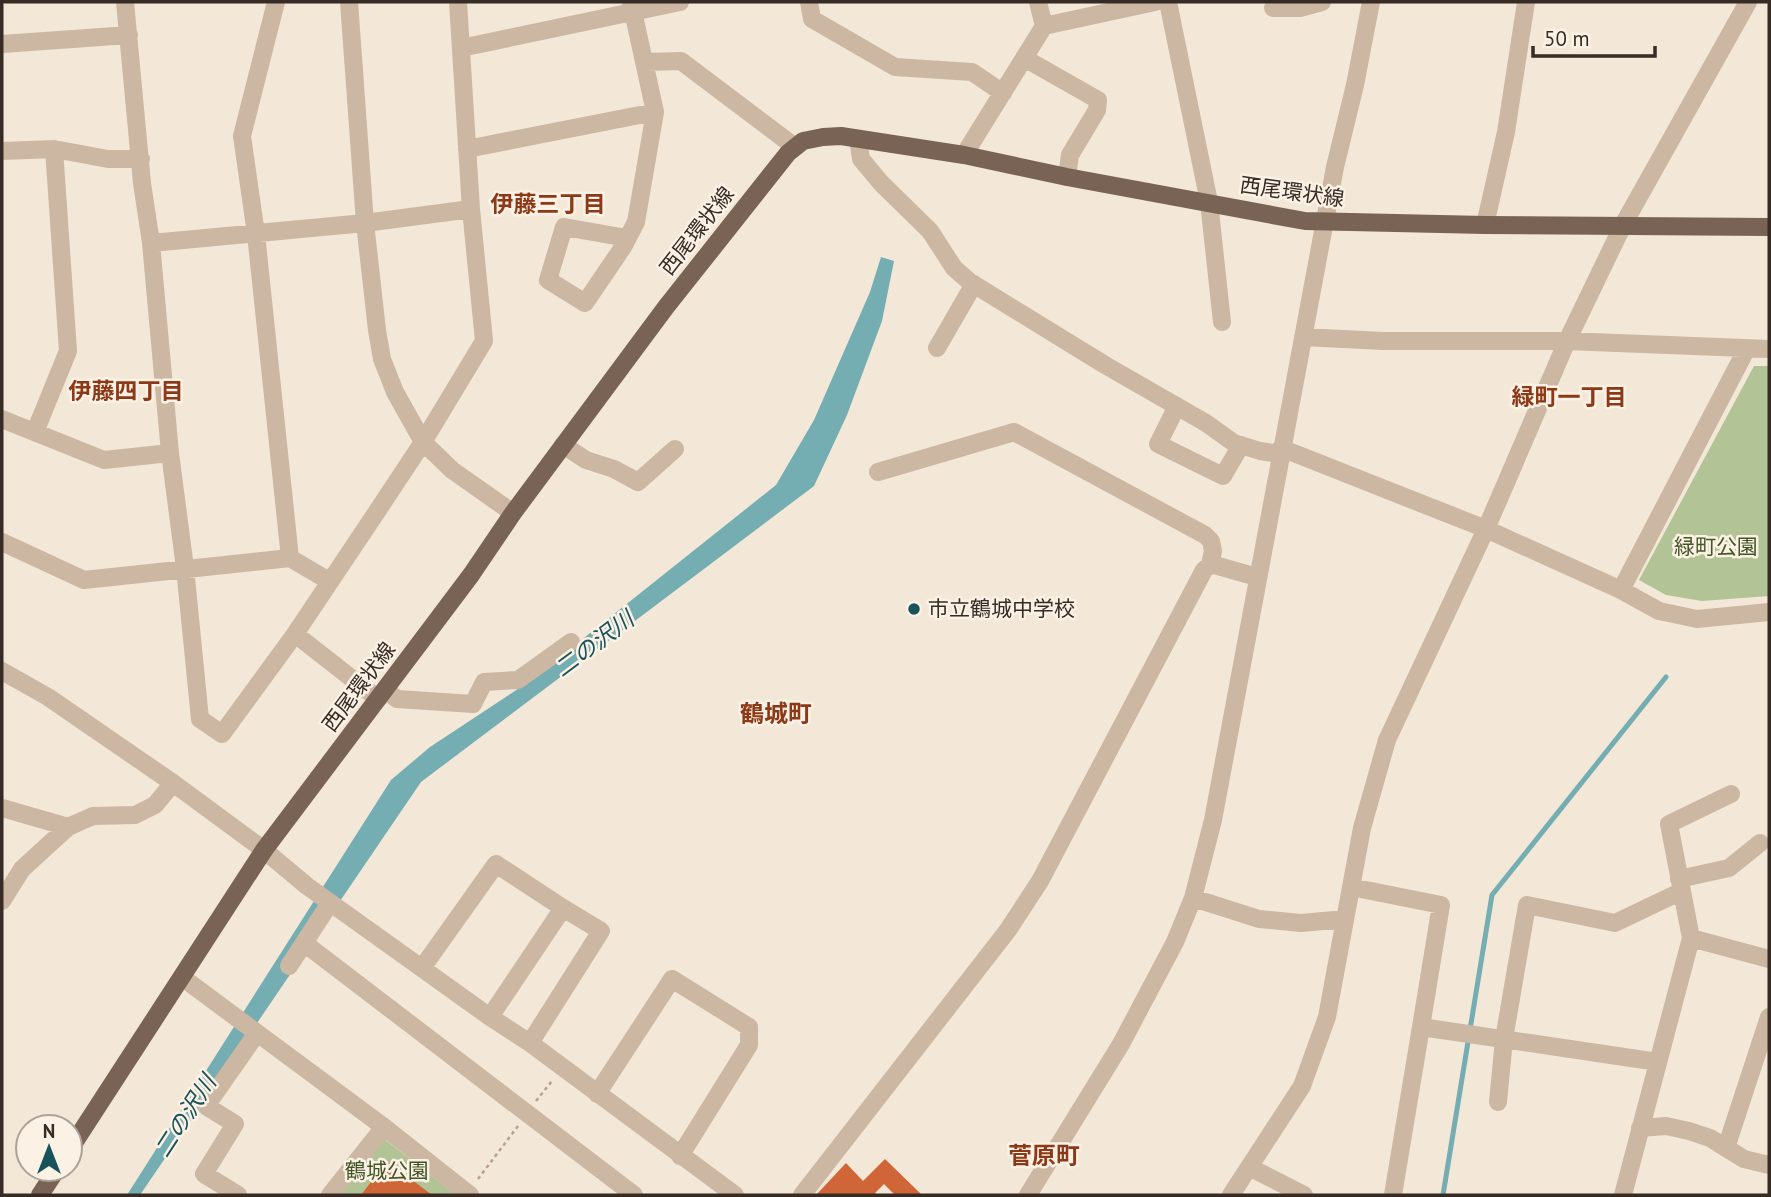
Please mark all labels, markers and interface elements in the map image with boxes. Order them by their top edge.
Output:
scale bar [1533,14,1656,58]
text: 50 m [1544,25,1590,52]
street label: 西尾環状線 [1238,171,1346,212]
street label: 西尾環状線 [654,181,740,280]
district label: 伊藤三丁目 [491,189,606,218]
district label: 伊藤四丁目 [69,376,184,405]
district label: 緑町一丁目 [1512,382,1627,411]
park label: 緑町公園 [1674,533,1758,560]
place label: 市立鶴城中学校 [928,595,1075,622]
marker: 市立鶴城中学校 [906,601,922,617]
water label: 二の沢川 [548,603,642,683]
street label: 西尾環状線 [316,637,401,737]
district label: 鶴城町 [740,698,812,729]
water label: 二の沢川 [147,1067,223,1162]
north arrow [14,1113,84,1183]
text: N [43,1119,55,1143]
district label: 菅原町 [1008,1140,1080,1171]
park label: 鶴城公園 [345,1157,429,1184]

